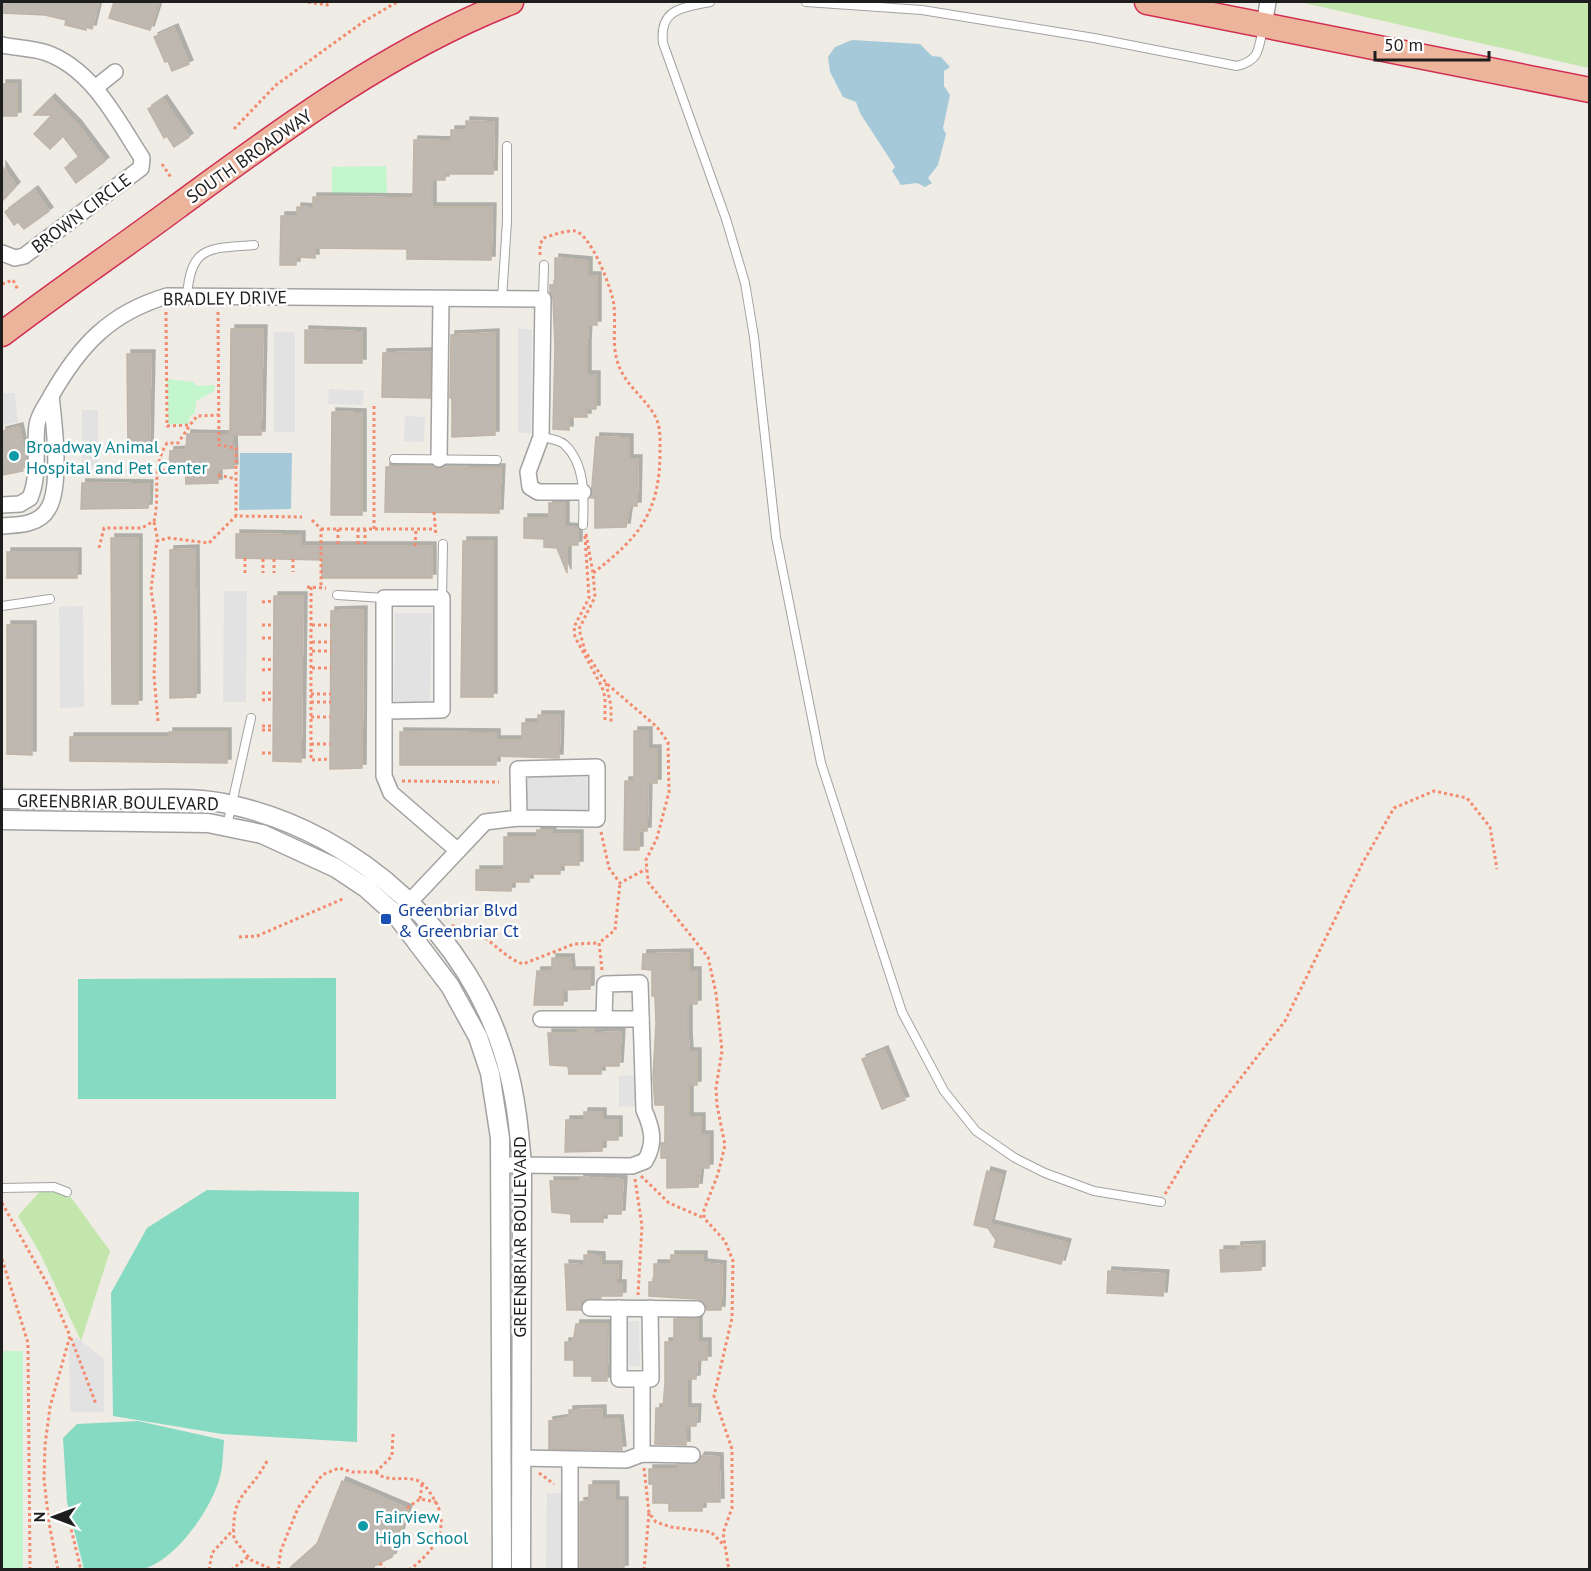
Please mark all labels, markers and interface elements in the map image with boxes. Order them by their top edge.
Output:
scale bar [1375,24,1489,62]
text: 50 m [1384,33,1423,56]
street label: SOUTH BROADWAY [182,104,316,208]
street label: BROWN CIRCLE [27,168,135,258]
street label: BRADLEY DRIVE [163,285,287,311]
place label: Broadway Animal Hospital and Pet Center [26,435,208,479]
marker: Broadway Animal Hospital and Pet Center [7,449,21,463]
street label: GREENBRIAR BOULEVARD [17,789,219,815]
place label: Greenbriar Blvd & Greenbriar Ct [398,898,519,942]
marker: Greenbriar Blvd & Greenbriar Ct [379,912,393,926]
street label: GREENBRIAR BOULEVARD [508,1136,531,1338]
north arrow [24,1487,84,1547]
place label: Fairview High School [375,1505,469,1549]
text: N [29,1512,49,1522]
marker: Fairview High School [356,1519,370,1533]

